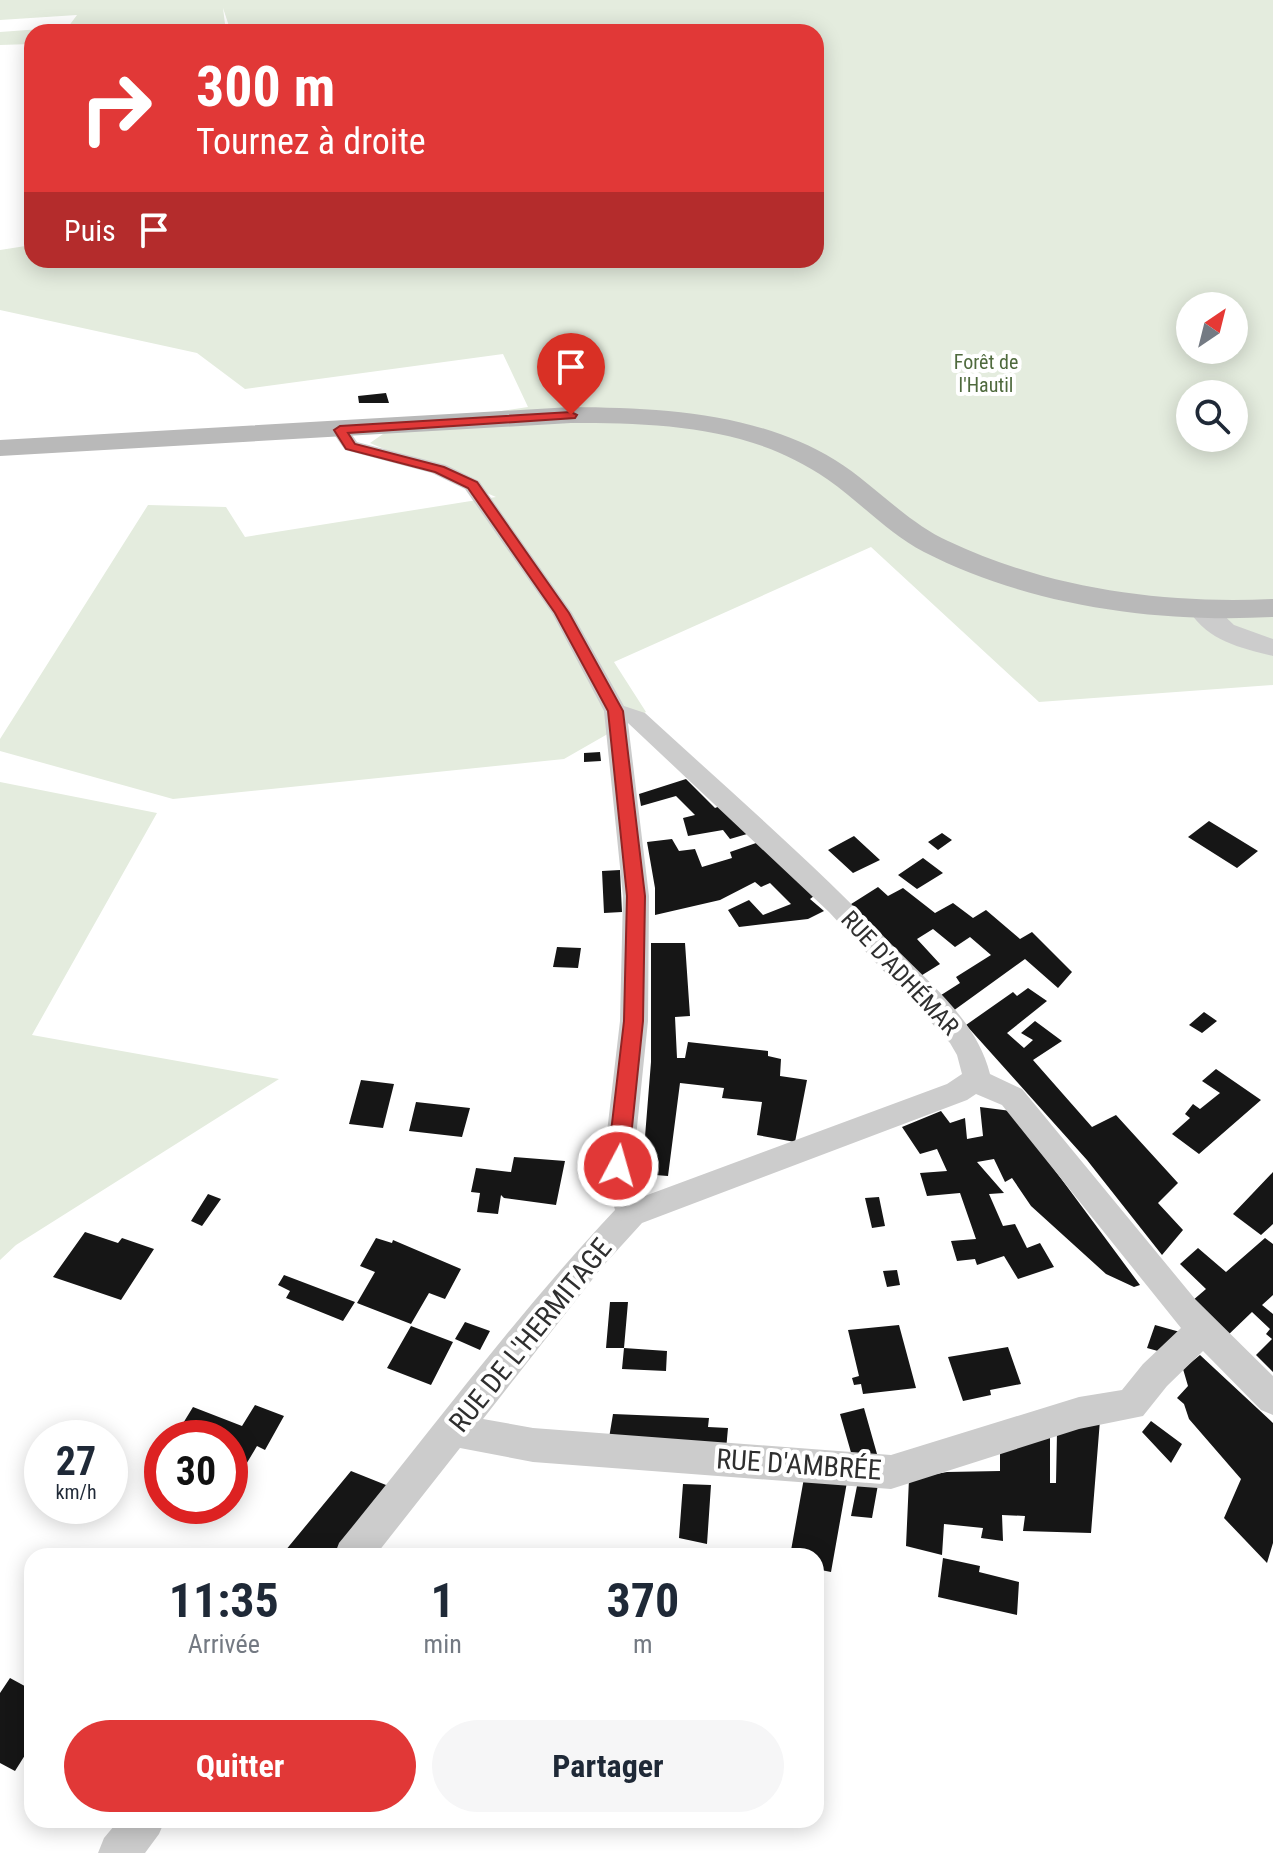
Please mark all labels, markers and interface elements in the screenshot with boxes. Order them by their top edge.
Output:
text: 300 m [196,54,335,120]
icon: right [64,56,168,160]
text: Tournez à droite [196,121,426,163]
icon: arrive [132,208,176,252]
text: Puis [64,213,116,248]
north arrow [1176,292,1248,364]
map controls [1176,292,1248,452]
pin [537,333,605,415]
icon: arrive [549,345,593,389]
park label: Forêt de l'Hautil [954,350,1018,397]
button: search [1176,380,1248,452]
street label: RUE D'ADHÉMAR [835,905,965,1041]
position arrow [576,1124,660,1208]
street label: RUE DE L'HERMITAGE [442,1232,619,1439]
speed limit sign: 30 [144,1420,248,1524]
text: 27 [56,1438,96,1485]
street label: RUE D'AMBRÉE [715,1442,883,1487]
text: km/h [55,1480,97,1504]
text: 11:35 [169,1572,279,1629]
text: 1 [431,1572,455,1629]
text: 370 [606,1572,679,1629]
text: Arrivée [188,1629,260,1659]
text: min [424,1629,462,1659]
text: m [633,1629,653,1659]
button: Quitter [64,1720,416,1812]
button: Partager [432,1720,784,1812]

